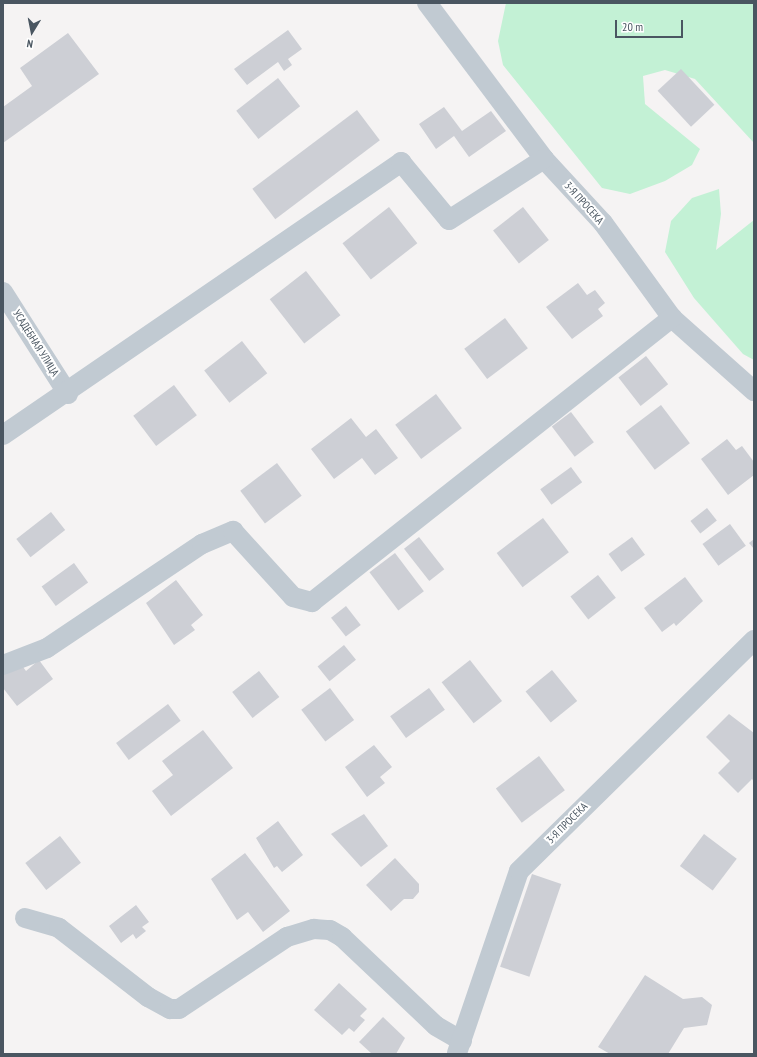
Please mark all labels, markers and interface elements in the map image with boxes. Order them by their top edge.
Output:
north arrow [12,12,52,52]
scale bar [617,12,685,38]
text: 20 m [622,19,643,34]
text: N [26,36,34,51]
street label: 3-Я ПРОСЕКА [562,179,606,227]
street label: УСАДЕБНАЯ УЛИЦА [10,307,62,379]
street label: 3-Я ПРОСЕКА [544,800,590,846]

